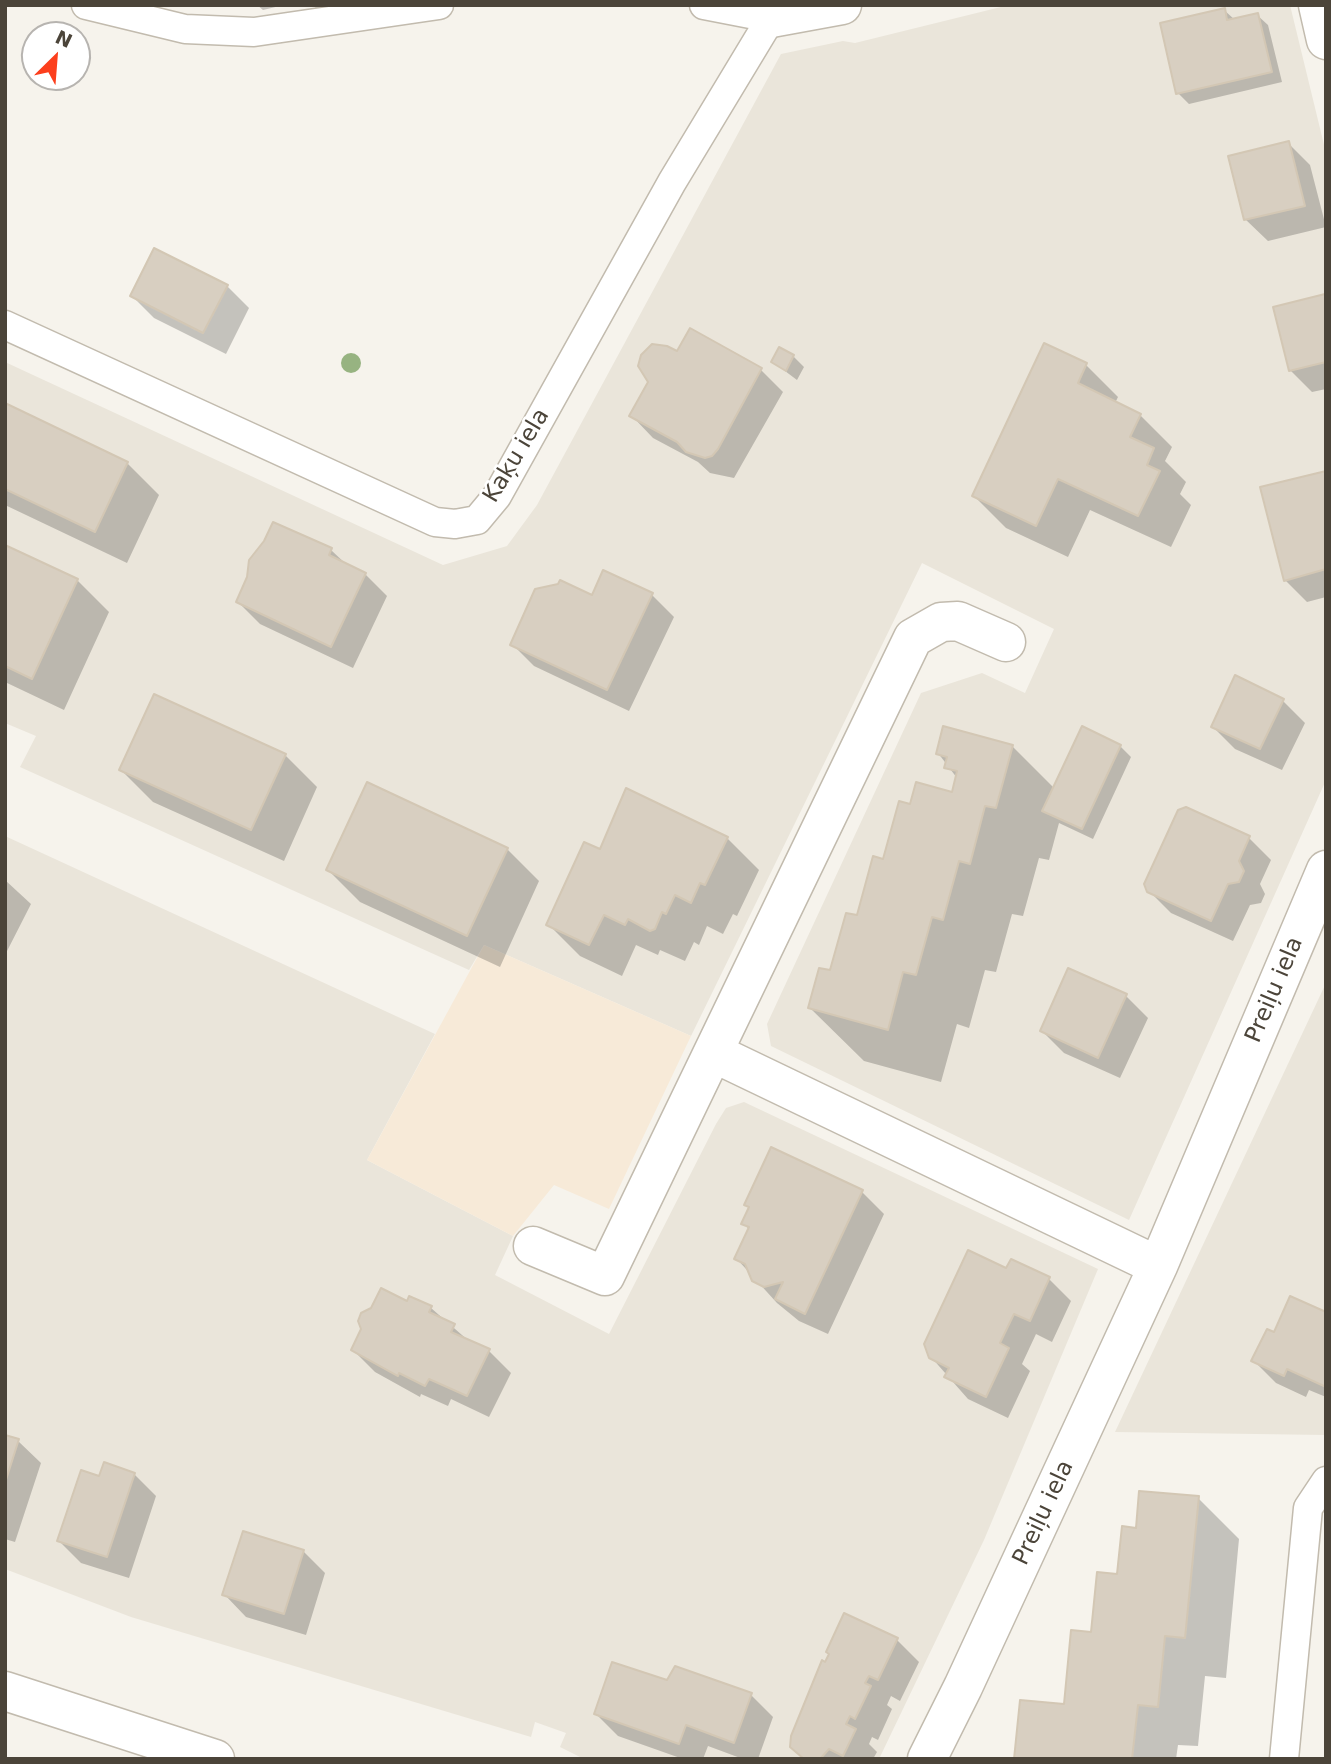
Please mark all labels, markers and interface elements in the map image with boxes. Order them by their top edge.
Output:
north arrow [21,21,91,91]
text: N [52,25,76,52]
street label: Kaķu iela [478,404,556,508]
street label: Preiļu iela [1240,933,1310,1047]
street label: Preiļu iela [1008,1456,1080,1570]

